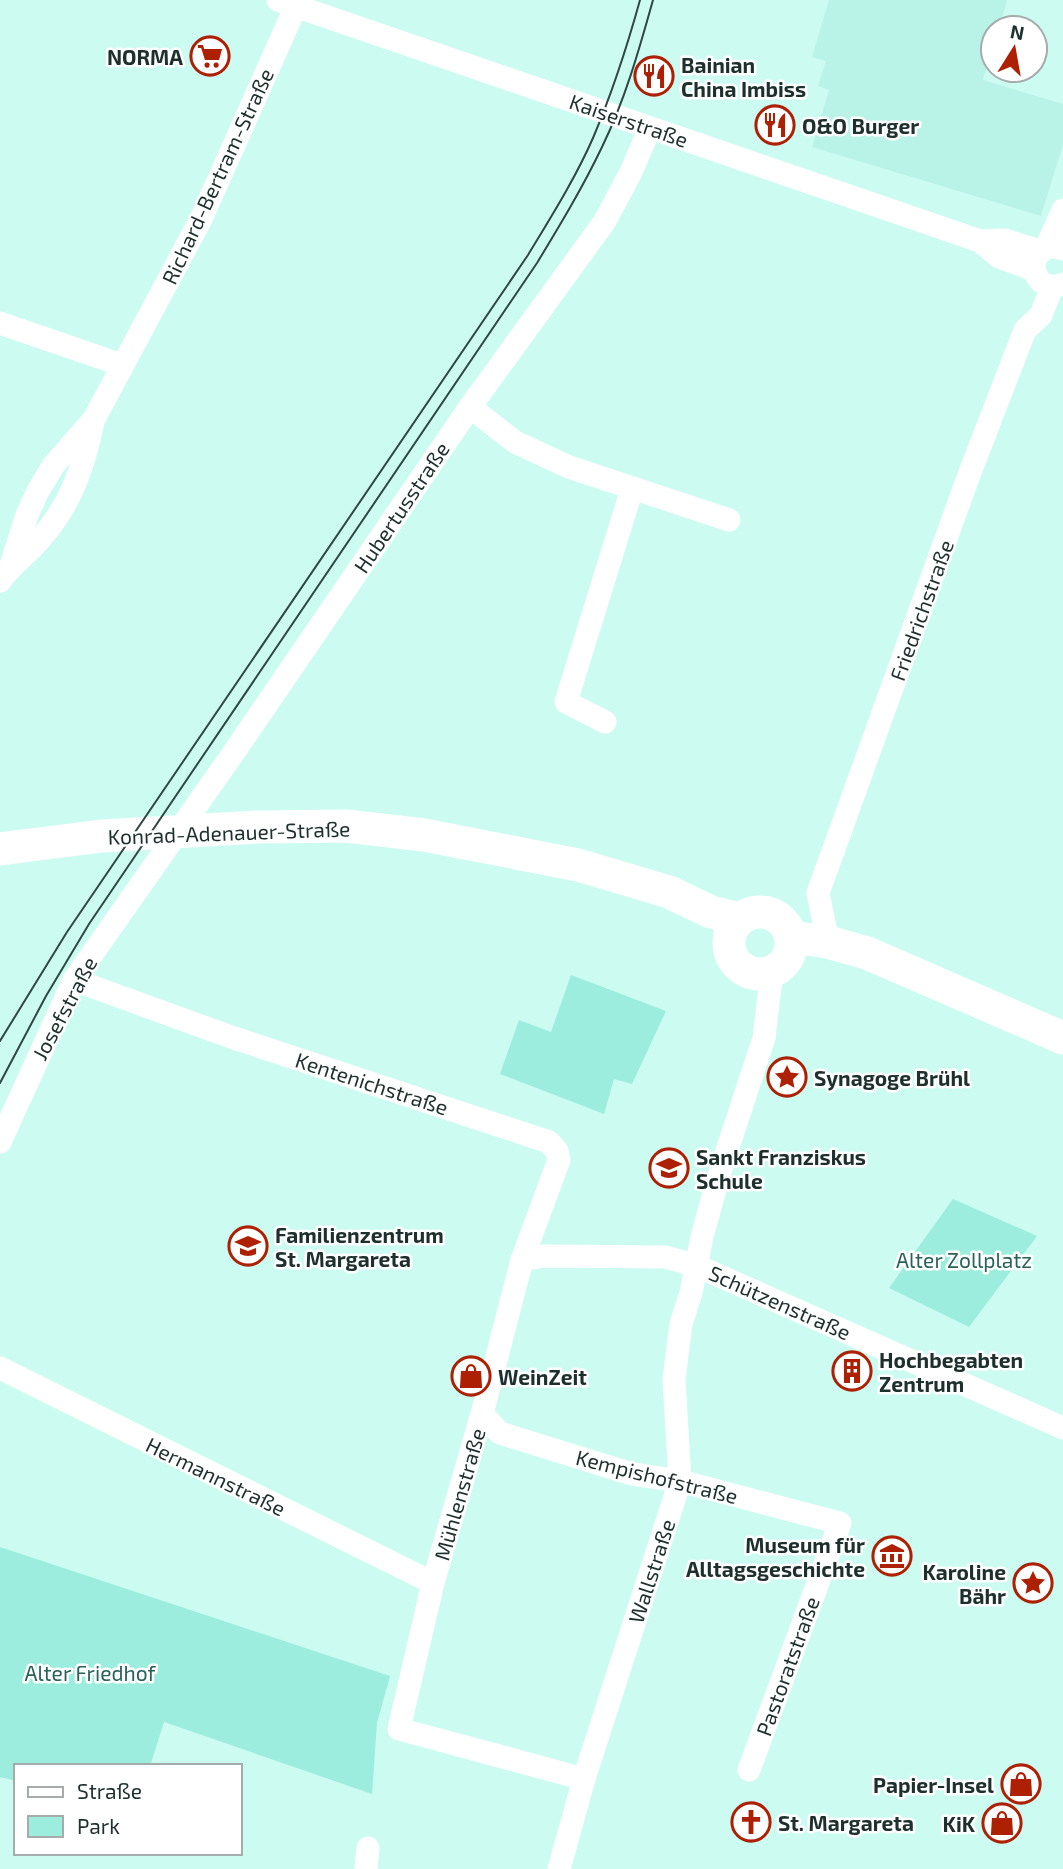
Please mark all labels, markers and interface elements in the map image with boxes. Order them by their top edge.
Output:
north arrow [979,14,1049,84]
text: N [1008,19,1026,44]
supermarket icon: NORMA [189,35,231,77]
place label: NORMA [107,44,183,69]
place label: Bainian China Imbiss [681,52,806,101]
restaurant icon: Bainian China Imbiss [633,55,675,97]
street label: Richard-Bertram-Straße [156,64,278,288]
street label: Kaiserstraße [567,88,691,152]
restaurant icon: O&O Burger [754,104,796,146]
place label: O&O Burger [802,113,919,138]
street label: Hubertusstraße [348,437,454,577]
street label: Friedrichstraße [884,536,958,684]
street label: Konrad-Adenauer-Straße [107,815,351,849]
street label: Josefstraße [26,952,102,1064]
street label: Kentenichstraße [293,1047,451,1119]
place icon: Synagoge Brühl [766,1056,808,1098]
place label: Synagoge Brühl [814,1065,970,1091]
place label: Sankt Franziskus Schule [696,1144,866,1193]
school or university icon: Sankt Franziskus Schule [648,1147,690,1189]
place label: Familienzentrum St. Margareta [275,1222,444,1271]
school or university icon: Familienzentrum St. Margareta [227,1225,269,1267]
park label: Alter Zollplatz [896,1247,1032,1272]
street label: Schützenstraße [705,1260,855,1344]
place label: Hochbegabten Zentrum [879,1347,1023,1396]
building icon: Hochbegabten Zentrum [831,1350,873,1392]
shop icon: WeinZeit [450,1355,492,1397]
place label: WeinZeit [498,1364,587,1389]
street label: Mühlenstraße [428,1425,490,1563]
street label: Hermannstraße [142,1431,290,1521]
street label: Kempishofstraße [573,1444,741,1508]
street label: Wallstraße [622,1516,680,1626]
place label: Museum für Alltagsgeschichte [686,1532,865,1581]
museum icon: Museum für Alltagsgeschichte [871,1535,913,1577]
place label: Karoline Bähr [922,1559,1006,1608]
place icon: Karoline Bähr [1012,1562,1054,1604]
street label: Pastoratstraße [750,1593,824,1739]
park label: Alter Friedhof [24,1660,157,1685]
shop icon: Papier-Insel [1000,1763,1042,1805]
legend [14,1764,242,1855]
place label: Papier-Insel [873,1772,994,1797]
text: Straße [77,1778,142,1803]
church icon: St. Margareta [730,1801,772,1843]
shop icon: KiK [981,1802,1023,1844]
place label: St. Margareta [778,1810,914,1835]
place label: KiK [943,1811,976,1836]
text: Park [77,1813,120,1838]

